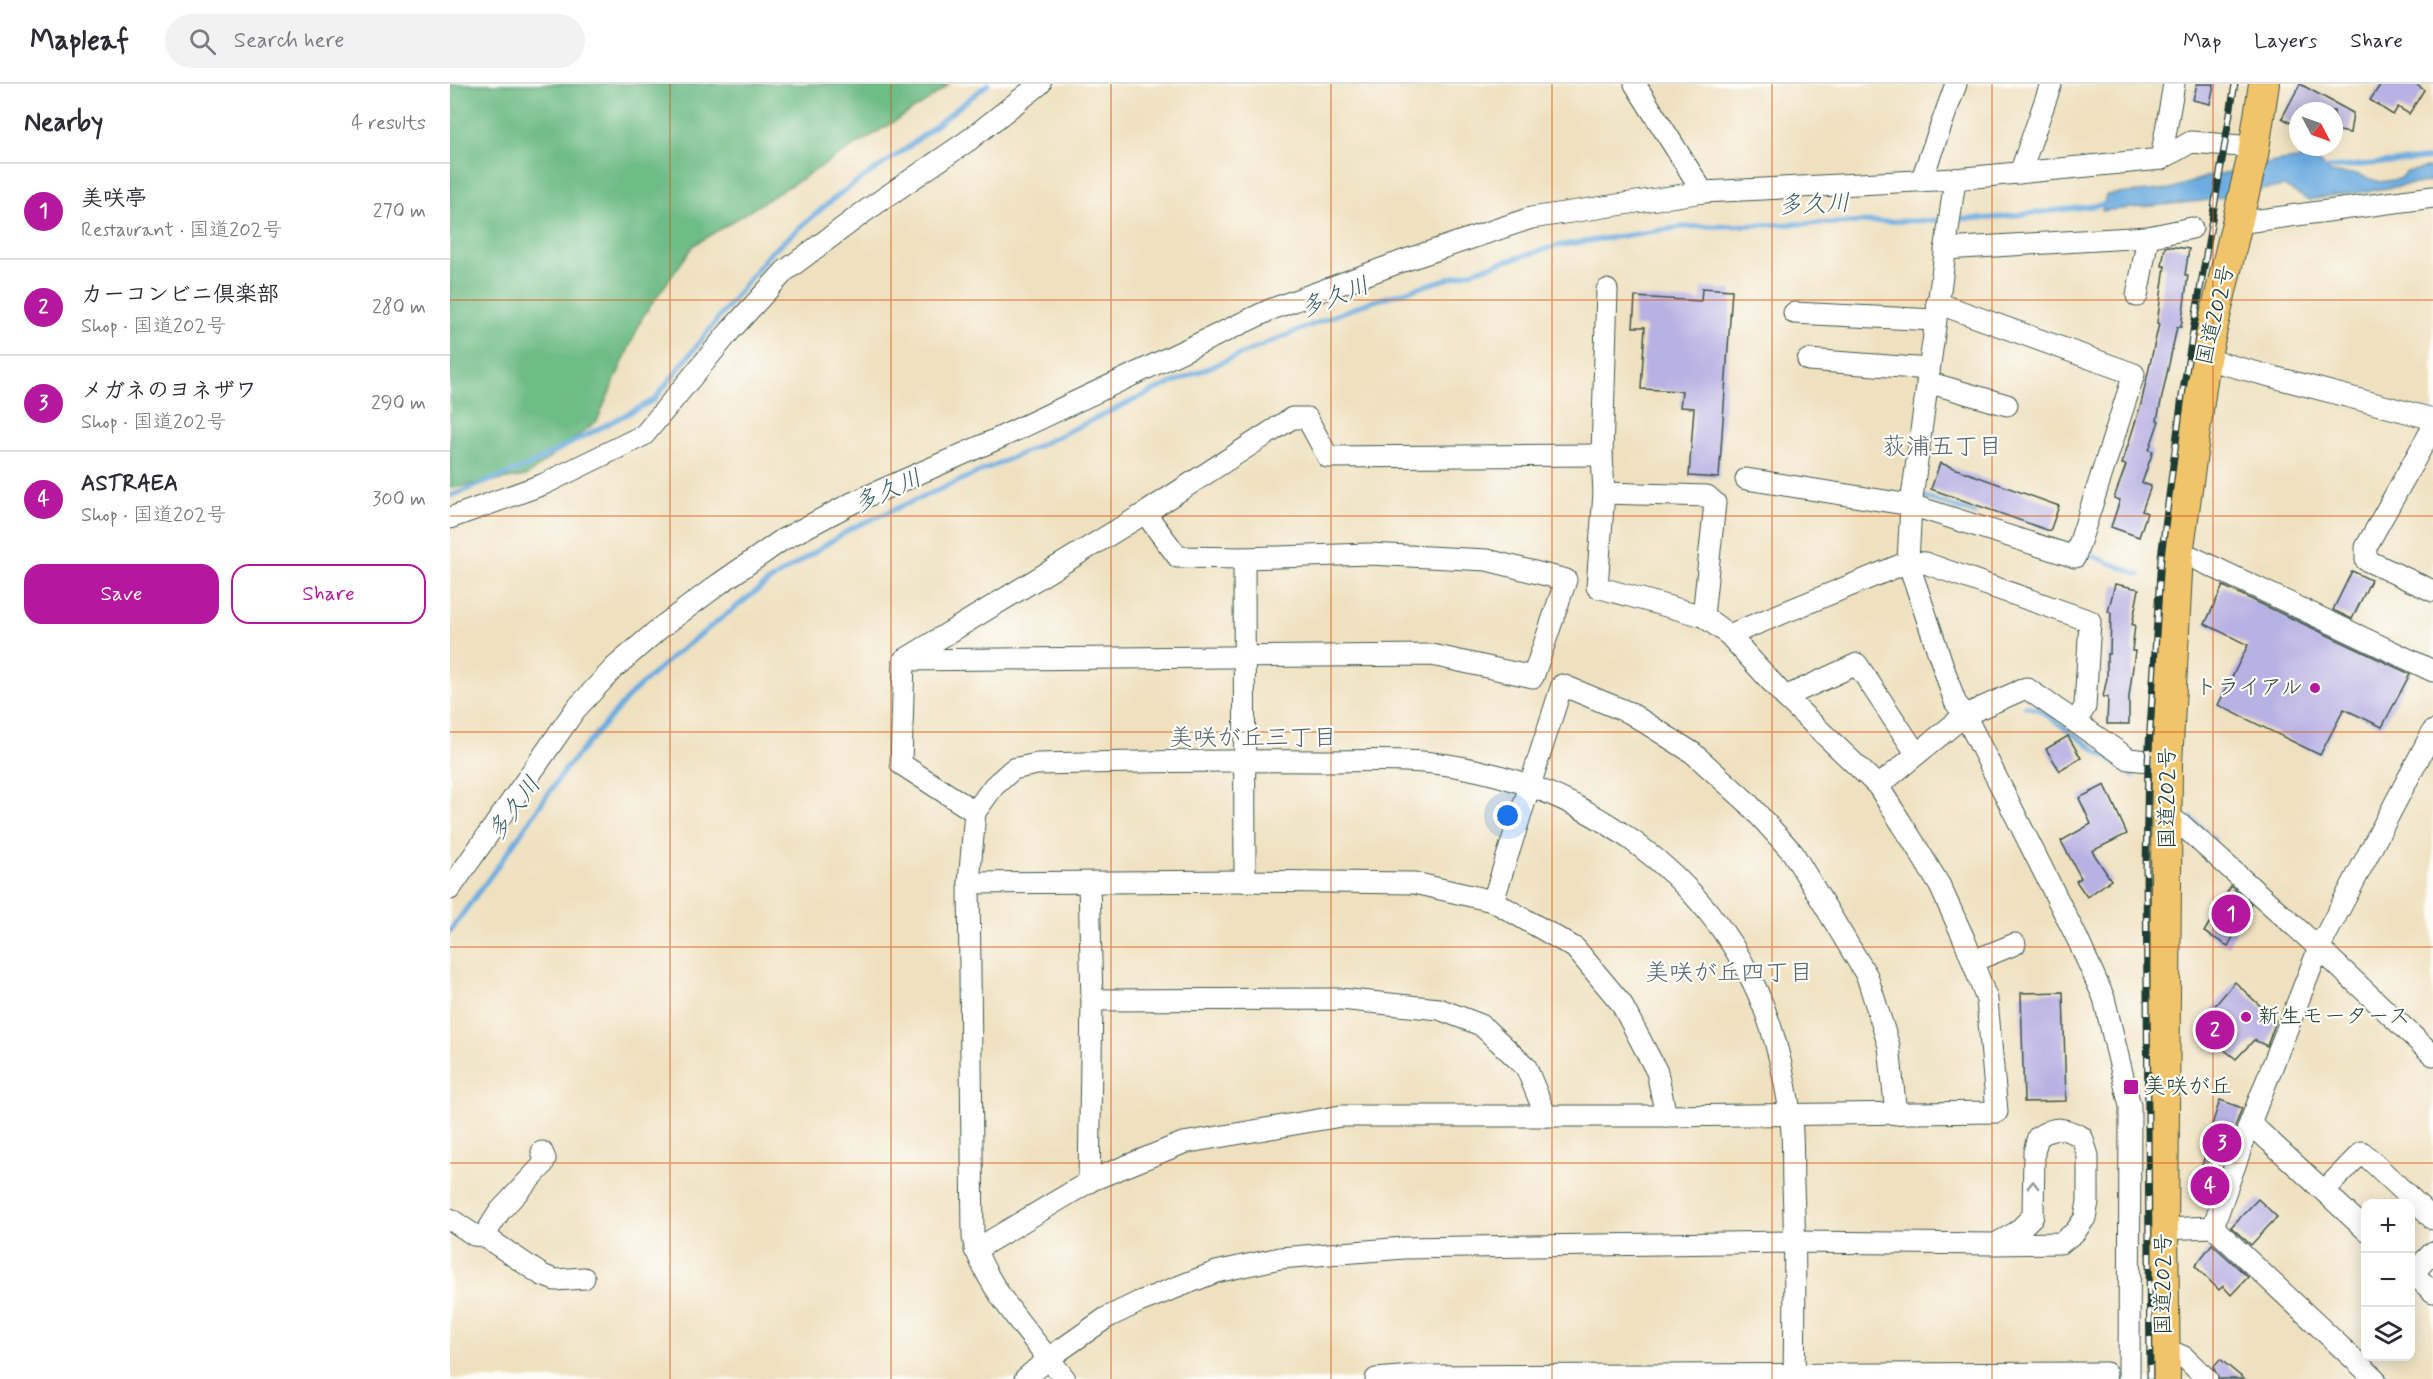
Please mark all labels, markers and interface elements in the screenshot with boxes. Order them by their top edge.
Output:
search box [165,14,585,68]
text: Mapleaf [30,23,129,60]
icon: search [186,25,219,58]
text: Search here [234,27,344,55]
text: Map [2183,27,2221,55]
text: Layers [2254,27,2317,55]
text: Share [2350,27,2403,55]
north arrow [2289,102,2343,156]
text: Nearby [24,106,103,140]
text: 4 results [351,110,426,137]
text: 美咲亭 [81,185,147,213]
water label: 多久川 [1777,188,1851,222]
text: 1 [39,198,48,225]
text: 270 m [373,198,426,225]
text: Restaurant · 国道202号 [81,217,283,244]
street label: 国道202号 [2191,262,2241,368]
water label: 多久川 [1296,271,1374,325]
text: カーコンビニ倶楽部 [81,281,279,309]
text: 2 [39,294,48,321]
text: 280 m [372,294,426,321]
text: Shop · 国道202号 [81,313,226,340]
text: メガネのヨネザワ [81,377,257,405]
text: 3 [39,390,48,417]
text: 290 m [371,390,426,417]
text: Shop · 国道202号 [81,409,226,436]
district label: 荻浦五丁目 [1882,432,2002,463]
water label: 多久川 [849,463,927,521]
text: ASTRAEA [81,470,178,498]
text: 4 [38,486,49,513]
text: 300 m [372,486,426,513]
text: Shop · 国道202号 [81,502,226,529]
button: Save [24,564,219,624]
button: Share [231,564,426,624]
place label: トライアル [2195,674,2303,702]
marker: トライアル [2308,681,2322,695]
district label: 美咲が丘三丁目 [1169,723,1337,754]
street label: 国道202号 [2154,747,2182,849]
water label: 多久川 [481,771,549,847]
your location [1493,801,1522,830]
pin: 1 [2212,892,2250,936]
district label: 美咲が丘四丁目 [1645,958,1813,989]
place label: 新生モータース [2258,1003,2410,1031]
pin: 2 [2196,1008,2234,1052]
marker: 新生モータース [2239,1010,2253,1024]
place label: 美咲が丘 [2144,1073,2232,1101]
marker: 美咲が丘 [2122,1078,2140,1096]
pin: 3 [2202,1120,2242,1166]
pin: 4 [2190,1164,2230,1208]
one-way arrow [2027,1180,2040,1189]
map controls [2361,1199,2415,1361]
button: + [2361,1199,2415,1253]
street label: 国道202号 [2150,1233,2178,1335]
button: − [2361,1253,2415,1307]
button: layers [2361,1307,2415,1361]

